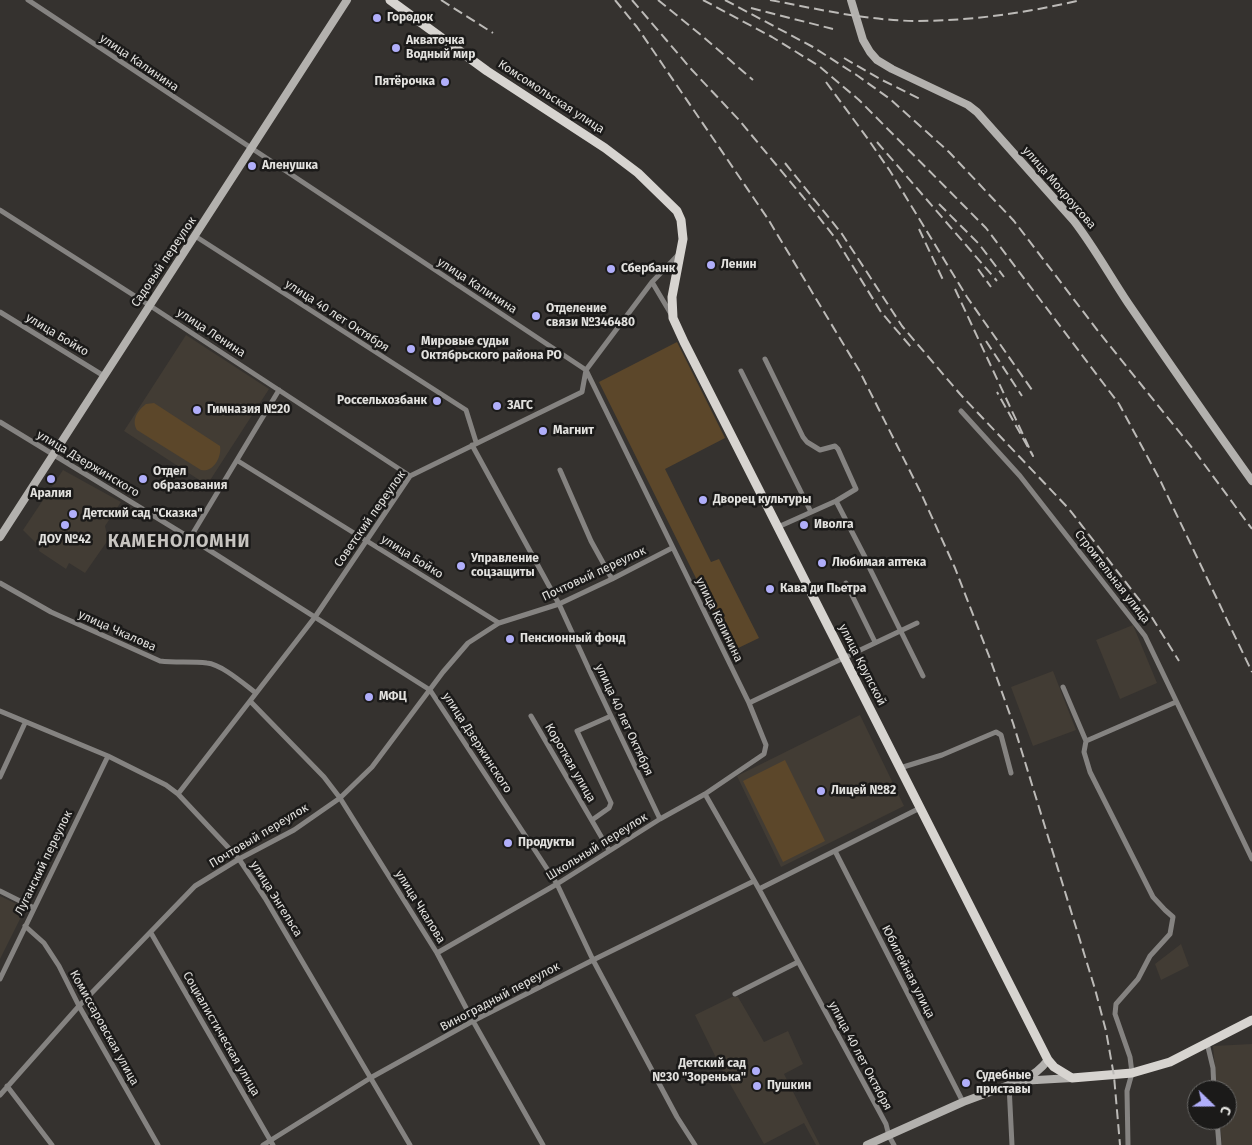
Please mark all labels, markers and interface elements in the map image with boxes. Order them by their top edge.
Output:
place label: Городок [387,11,433,25]
marker: Городок [371,12,383,24]
street label: улица Калинина [97,31,181,95]
place label: Акваточка Водный мир [406,34,475,62]
marker: Акваточка Водный мир [390,42,402,54]
street label: Комсомольская улица [495,57,607,137]
place label: Пятёрочка [375,75,435,89]
marker: Пятёрочка [439,76,451,88]
street label: улица Мокроусова [1019,144,1099,232]
place label: Аленушка [262,159,318,173]
marker: Аленушка [246,160,258,172]
street label: Садовый переулок [128,214,200,310]
street label: улица Калинина [434,255,520,317]
place label: Ленин [721,258,757,272]
marker: Ленин [705,259,717,271]
place label: Сбербанк [621,262,675,276]
marker: Сбербанк [605,263,617,275]
street label: улица 40 лет Октября [282,277,392,355]
place label: Отделение связи №346480 [546,302,635,330]
street label: улица Ленина [174,305,248,361]
marker: Отделение связи №346480 [530,310,542,322]
street label: улица Бойко [23,311,91,359]
place label: Мировые судьи Октябрьского района РО [421,335,562,363]
marker: Мировые судьи Октябрьского района РО [405,343,417,355]
place label: Россельхозбанк [337,394,427,408]
marker: Россельхозбанк [431,395,443,407]
place label: ЗАГС [507,399,533,413]
marker: ЗАГС [491,400,503,412]
place label: Гимназия №20 [207,403,290,417]
marker: Гимназия №20 [191,404,203,416]
place label: Магнит [553,424,594,438]
marker: Магнит [537,425,549,437]
street label: улица Дзержинского [34,428,142,500]
place label: Отдел образования [153,465,227,493]
street label: Советский переулок [331,468,409,570]
marker: Аралия [45,473,57,485]
marker: Отдел образования [137,473,149,485]
place label: Аралия [30,487,72,501]
place label: Дворец культуры [713,493,811,507]
marker: Дворец культуры [697,494,709,506]
place label: Детский сад "Сказка" [83,507,202,521]
marker: Детский сад "Сказка" [67,508,79,520]
place label: Иволга [814,518,854,532]
marker: ДОУ №42 [59,519,71,531]
marker: Иволга [798,519,810,531]
street label: Строительная улица [1071,528,1153,626]
district label: КАМЕНОЛОМНИ [106,531,252,553]
street label: улица Бойко [378,532,446,582]
place label: ДОУ №42 [39,533,91,547]
street label: Почтовый переулок [540,544,648,604]
place label: Управление соцзащиты [471,552,539,580]
place label: Любимая аптека [832,556,926,570]
marker: Любимая аптека [816,557,828,569]
marker: Управление соцзащиты [455,560,467,572]
street label: улица Калинина [692,575,746,665]
place label: Кава ди Пьетра [780,582,866,596]
marker: Кава ди Пьетра [764,583,776,595]
street label: улица Чкалова [76,607,158,655]
street label: улица Крупской [835,622,889,708]
place label: Пенсионный фонд [520,632,625,646]
marker: Пенсионный фонд [504,633,516,645]
street label: улица 40 лет Октября [592,662,656,778]
place label: МФЦ [379,690,407,704]
street label: улица Дзержинского [439,690,515,796]
marker: МФЦ [363,691,375,703]
street label: Короткая улица [542,721,598,805]
place label: Лицей №82 [831,784,896,798]
marker: Лицей №82 [815,785,827,797]
street label: Почтовый переулок [207,801,311,871]
street label: Луганский переулок [12,808,76,918]
street label: Школьный переулок [544,810,650,884]
place label: Продукты [518,836,574,850]
marker: Продукты [502,837,514,849]
street label: улица Энгельса [247,858,305,940]
street label: улица Чкалова [392,868,448,946]
street label: Юбилейная улица [878,923,938,1021]
street label: Виноградный переулок [438,959,562,1035]
street label: Комиссаровская улица [66,968,142,1088]
street label: Социалистическая улица [179,969,263,1099]
street label: улица 40 лет Октября [825,999,895,1113]
place label: Детский сад №30 "Зоренька" [652,1057,746,1085]
marker: Детский сад №30 "Зоренька" [750,1065,762,1077]
place label: Судебные приставы [976,1069,1031,1097]
marker: Судебные приставы [960,1077,972,1089]
place label: Пушкин [767,1079,811,1093]
marker: Пушкин [751,1080,763,1092]
north arrow [1187,1080,1237,1130]
text: С [1216,1104,1235,1117]

